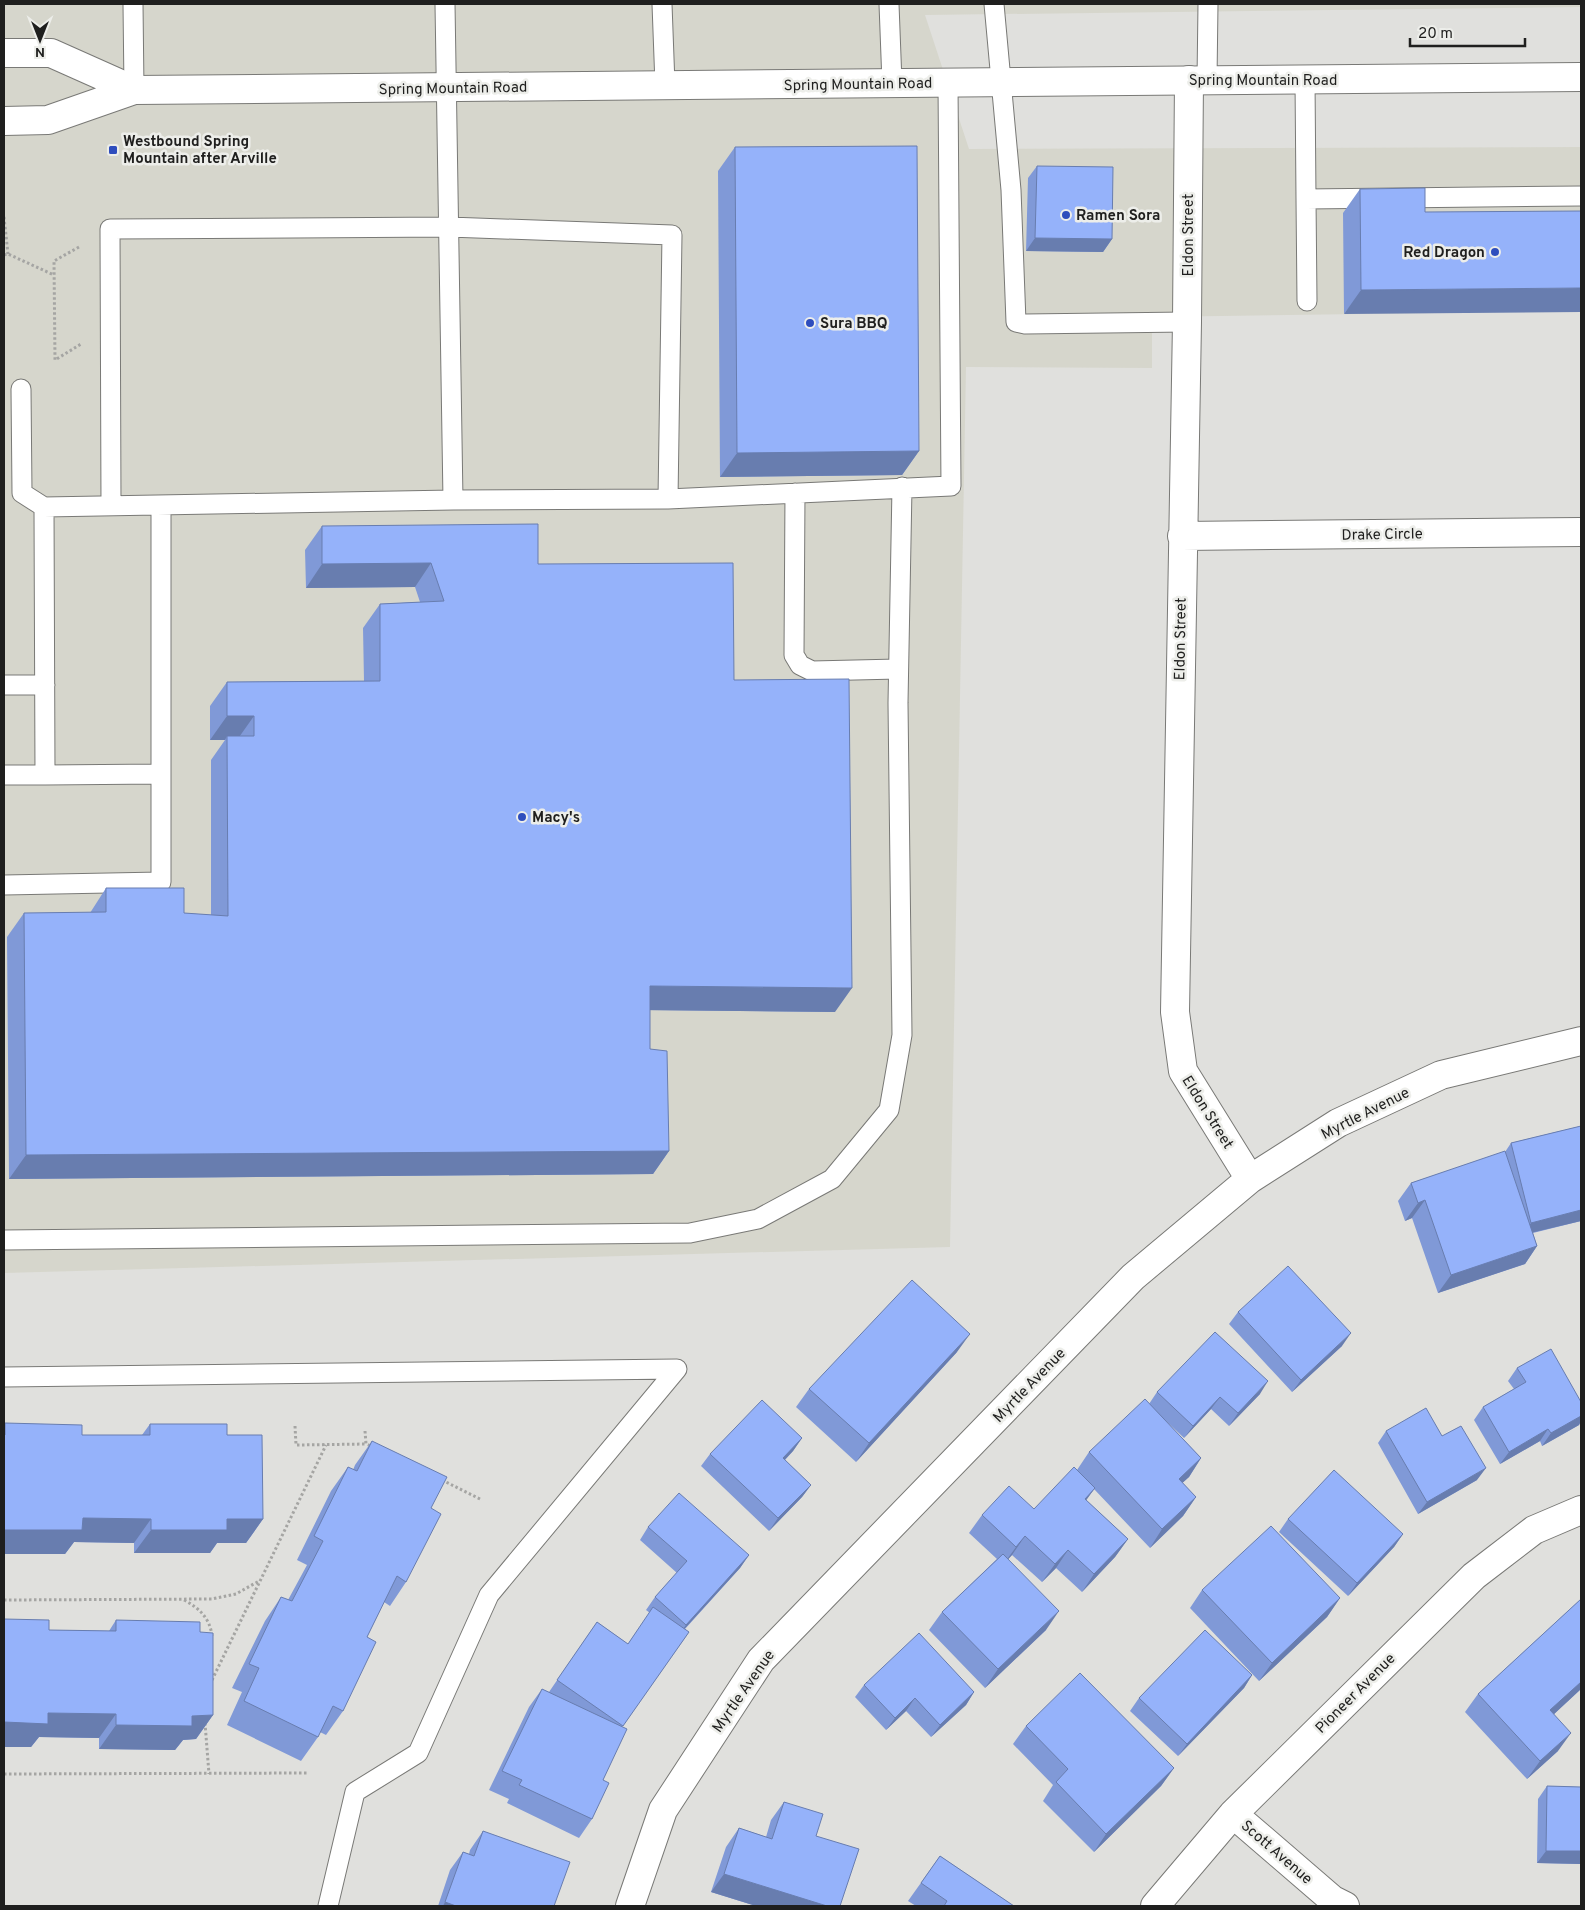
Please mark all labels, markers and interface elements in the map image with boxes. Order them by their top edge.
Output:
north arrow [15,15,65,65]
scale bar [1410,15,1525,47]
text: 20 m [1418,25,1453,44]
text: N [35,43,45,60]
street label: Spring Mountain Road [1189,72,1337,91]
street label: Spring Mountain Road [783,75,933,96]
street label: Spring Mountain Road [378,79,528,100]
place label: Westbound Spring Mountain after Arville [123,133,277,169]
marker: Westbound Spring Mountain after Arville [107,144,119,156]
street label: Eldon Street [1180,194,1199,276]
place label: Ramen Sora [1076,207,1160,226]
marker: Ramen Sora [1060,209,1072,221]
place label: Red Dragon [1403,244,1485,263]
marker: Red Dragon [1489,246,1501,258]
place label: Sura BBQ [820,315,888,334]
marker: Sura BBQ [804,317,816,329]
street label: Drake Circle [1341,525,1423,546]
street label: Eldon Street [1171,597,1192,681]
place label: Macy's [532,809,580,828]
marker: Macy's [516,811,528,823]
street label: Eldon Street [1177,1073,1237,1153]
street label: Myrtle Avenue [1318,1084,1413,1145]
street label: Myrtle Avenue [990,1345,1070,1427]
street label: Myrtle Avenue [709,1647,780,1737]
street label: Pioneer Avenue [1312,1650,1400,1738]
street label: Scott Avenue [1236,1817,1316,1889]

